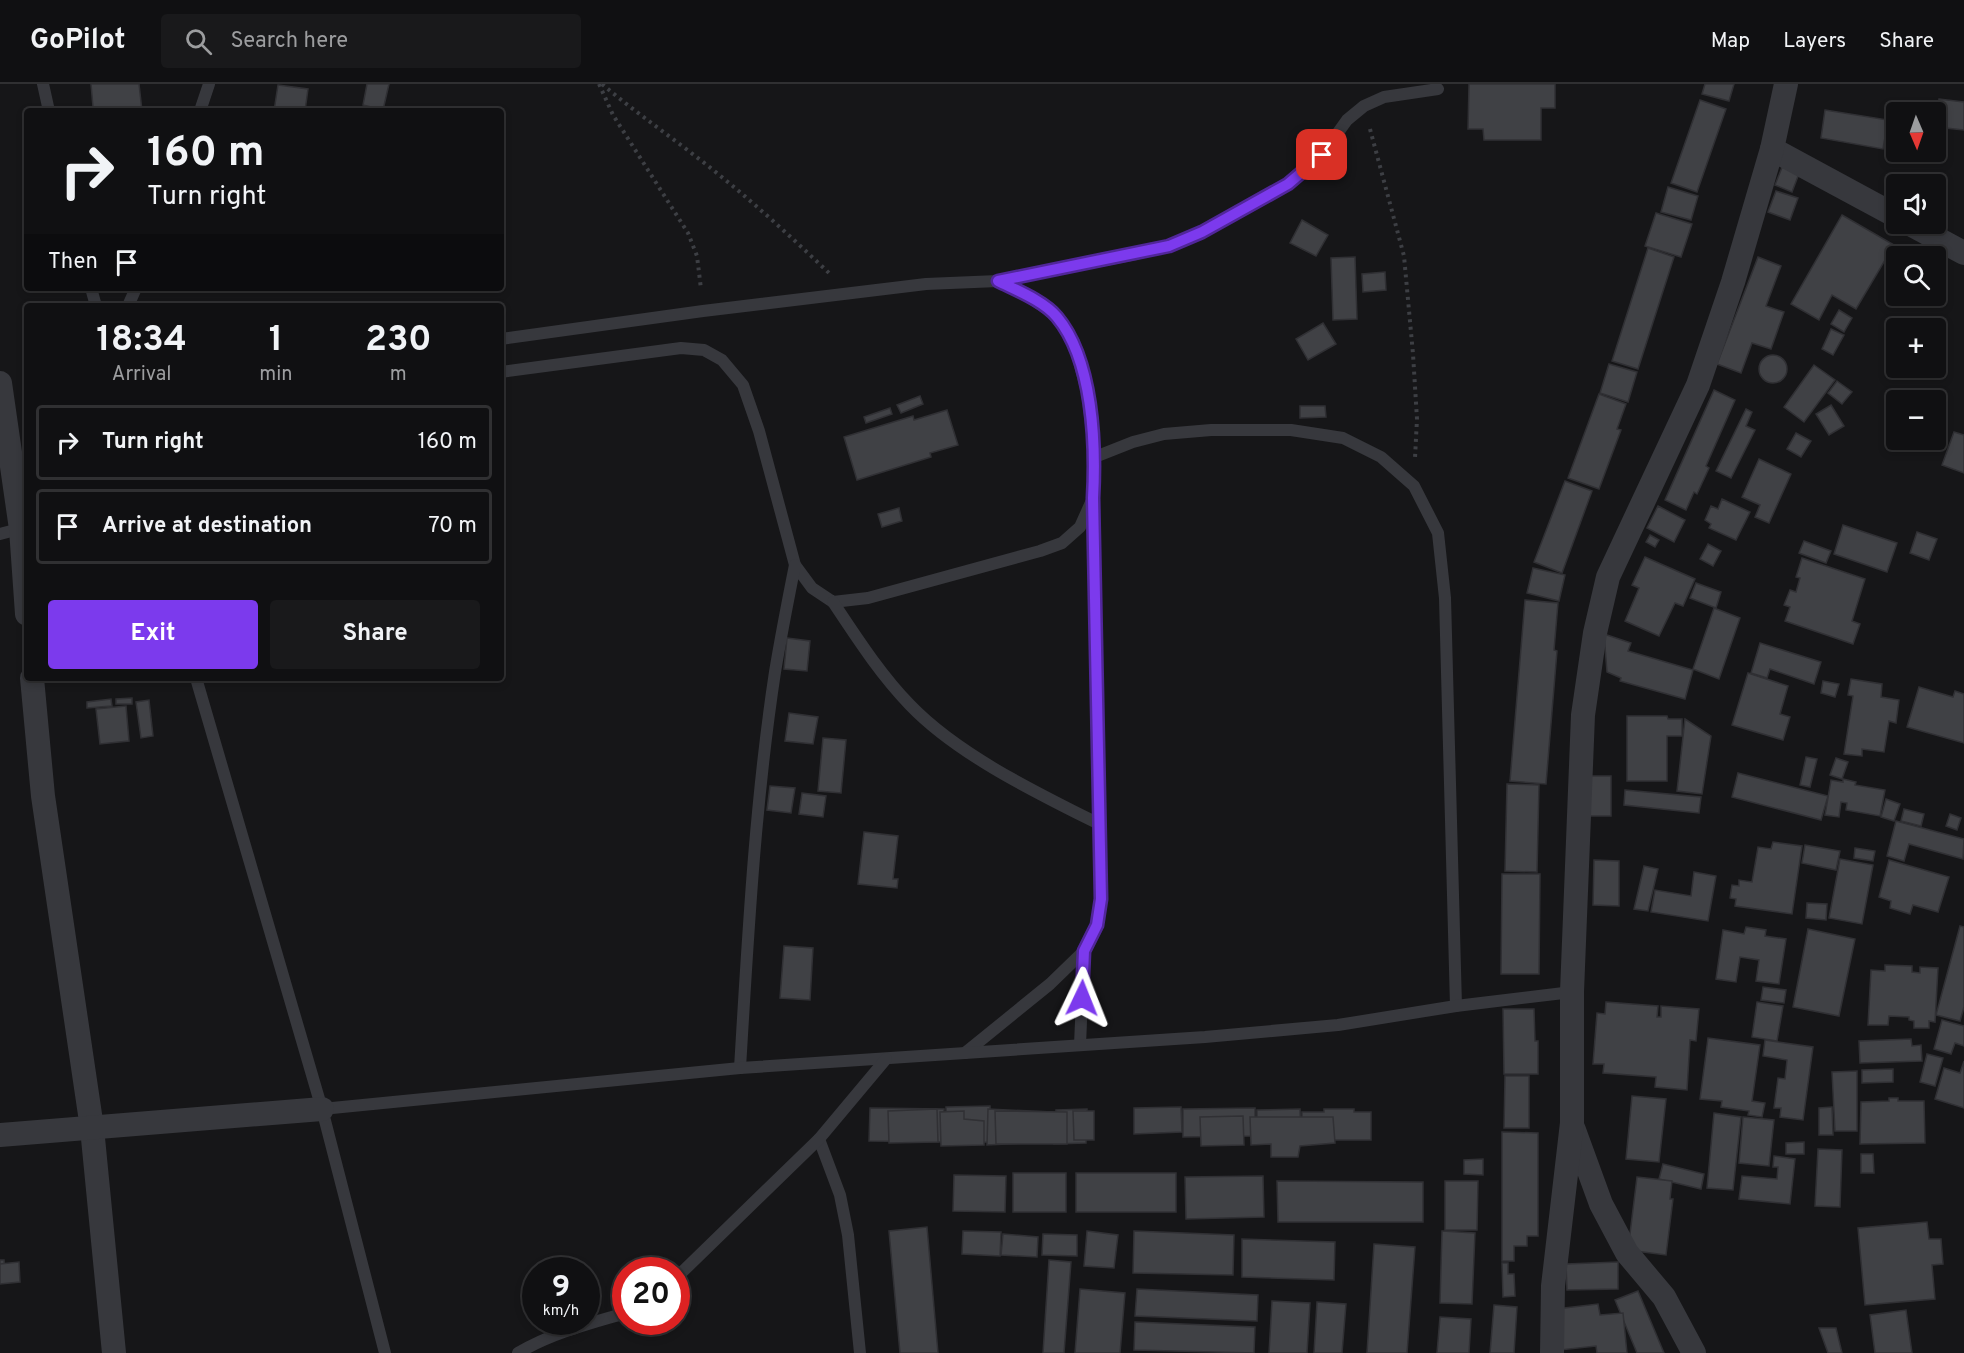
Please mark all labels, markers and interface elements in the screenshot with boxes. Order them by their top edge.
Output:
search box [161,14,581,68]
text: GoPilot [30,23,125,59]
icon: search [182,25,215,58]
text: Search here [230,28,348,55]
text: Map [1711,28,1750,55]
text: Layers [1783,28,1846,55]
text: Share [1879,28,1934,55]
north arrow [1886,102,1946,162]
map controls [1886,102,1946,450]
text: 160 m [147,128,265,181]
pin [1296,129,1347,180]
icon: right [48,132,126,210]
icon: arrive [1305,138,1338,171]
button: sound [1886,174,1946,234]
text: Turn right [147,180,266,214]
icon: arrive [110,246,143,279]
button: search [1886,246,1946,306]
text: Then [48,249,98,276]
text: 18:34 [96,318,187,364]
text: 1 [269,318,283,364]
text: 230 [365,318,432,364]
button: + [1886,318,1946,378]
text: Arrival [112,362,171,388]
text: min [259,362,293,388]
text: m [390,362,407,388]
button: − [1886,390,1946,450]
icon: right [51,426,84,459]
text: Turn right [102,429,204,456]
text: 160 m [418,429,477,456]
icon: arrive [51,510,84,543]
text: Arrive at destination [102,513,312,540]
text: 70 m [428,513,477,540]
button: Exit [48,600,258,669]
button: Share [270,600,480,669]
position arrow [1050,966,1114,1030]
speed limit sign: 20 [612,1257,690,1335]
text: 9 [552,1270,570,1307]
text: km/h [543,1302,579,1321]

